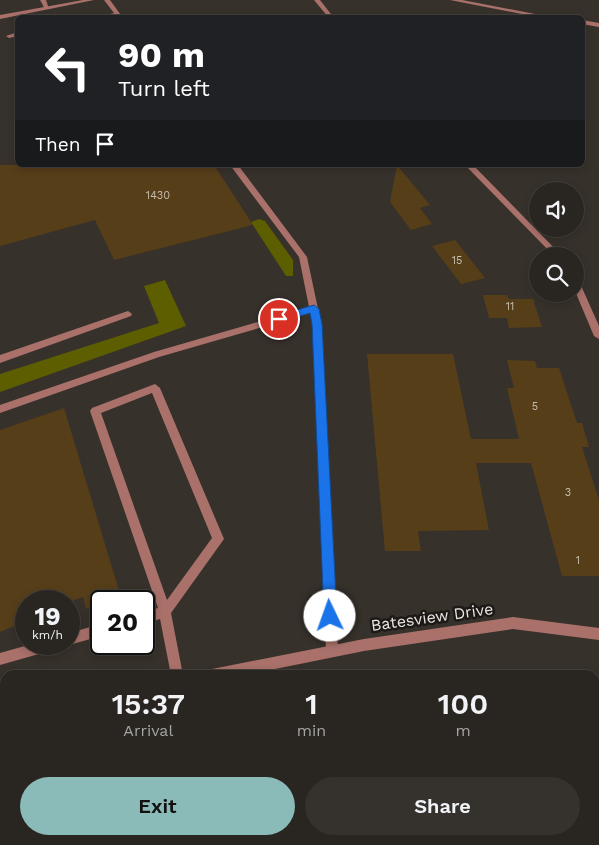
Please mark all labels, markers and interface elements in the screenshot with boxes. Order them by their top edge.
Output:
text: 90 m [118,34,205,76]
icon: left [35,35,100,100]
text: Turn left [118,76,210,101]
icon: arrive [91,130,119,158]
text: Then [35,133,81,156]
map controls [529,182,584,302]
button: sound [529,182,584,237]
house number: 1430 [146,189,170,202]
button: search [529,247,584,302]
house number: 15 [452,254,462,267]
pin [258,298,300,340]
house number: 11 [506,300,514,313]
icon: arrive [265,305,293,333]
house number: 5 [532,400,538,413]
house number: 3 [565,486,571,499]
house number: 1 [576,554,580,567]
position arrow [303,589,355,641]
speed limit sign: 20 [90,590,155,655]
street label: Batesview Drive [370,599,494,635]
text: 19 [34,602,61,631]
text: km/h [32,628,63,642]
text: 15:37 [112,686,185,721]
text: 1 [305,686,318,721]
text: 100 [438,686,488,721]
text: Arrival [123,721,173,740]
text: min [297,721,326,740]
text: m [455,721,471,740]
button: Exit [20,777,295,835]
button: Share [305,777,580,835]

